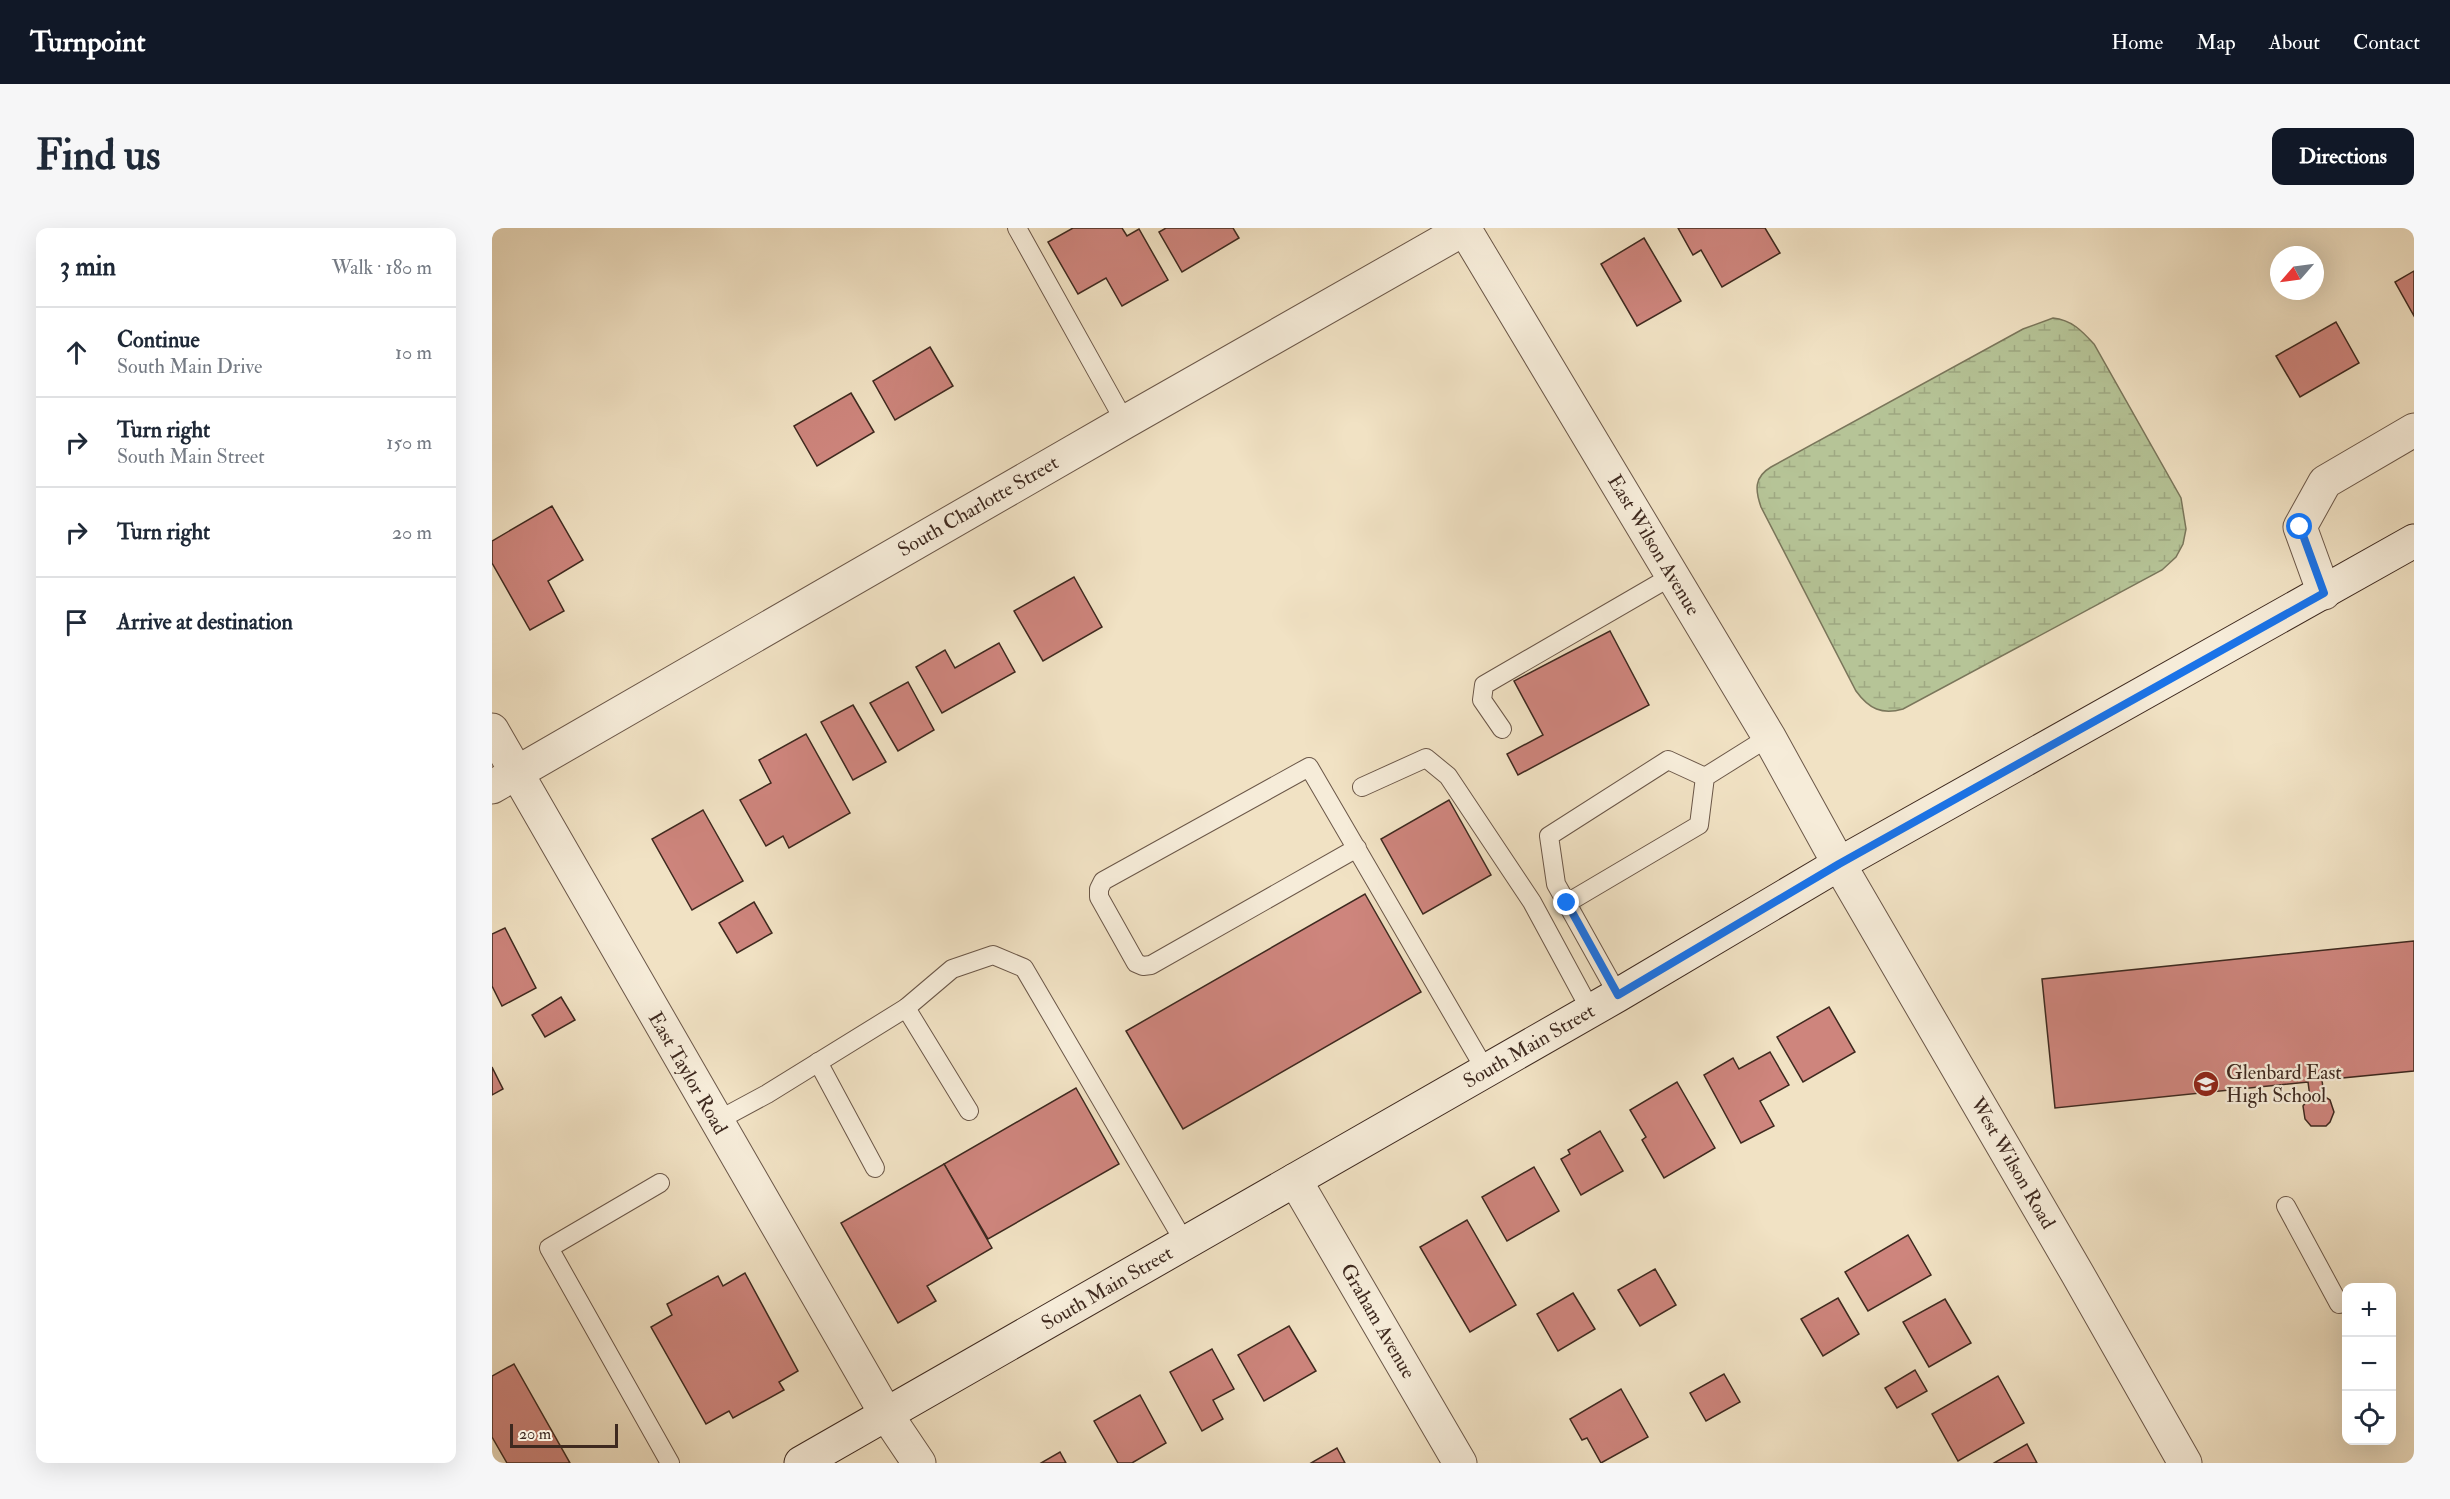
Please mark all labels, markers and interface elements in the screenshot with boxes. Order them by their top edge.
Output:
text: Turnpoint [30,25,146,60]
text: Home [2111,29,2163,56]
text: Map [2196,29,2236,56]
text: About [2269,29,2320,56]
text: Contact [2353,29,2420,56]
button: Directions [2272,128,2414,185]
text: Find us [36,130,160,182]
north arrow [2270,246,2324,300]
text: 3 min [60,251,116,283]
text: Walk · 180 m [332,255,432,280]
text: Continue [117,326,200,354]
icon: ahead [60,336,93,369]
text: 10 m [395,340,432,365]
text: South Main Drive [117,354,262,379]
text: Turn right [117,416,210,444]
icon: right [60,426,93,459]
text: 150 m [386,430,432,455]
text: South Main Street [117,444,265,469]
street label: South Charlotte Street [893,450,1063,562]
street label: East Wilson Avenue [1602,470,1706,620]
route start [2286,513,2312,539]
icon: right [60,516,93,549]
text: Turn right [117,518,210,546]
text: 20 m [392,520,432,545]
icon: arrive [60,606,93,639]
text: Arrive at destination [117,608,293,636]
route end [1553,889,1579,915]
street label: South Main Street [1459,998,1600,1094]
street label: East Taylor Road [643,1007,733,1139]
place label: Glenbard East High School [2226,1060,2342,1108]
school or university icon: Glenbard East High School [2191,1069,2221,1099]
street label: West Wilson Road [1965,1092,2061,1234]
street label: South Main Street [1037,1240,1178,1336]
street label: Graham Avenue [1335,1259,1421,1383]
map controls [2342,1283,2396,1445]
button: + [2342,1283,2396,1337]
button: − [2342,1337,2396,1391]
button: locate [2342,1391,2396,1445]
scale bar [510,1421,618,1448]
text: 20 m [519,1424,551,1444]

